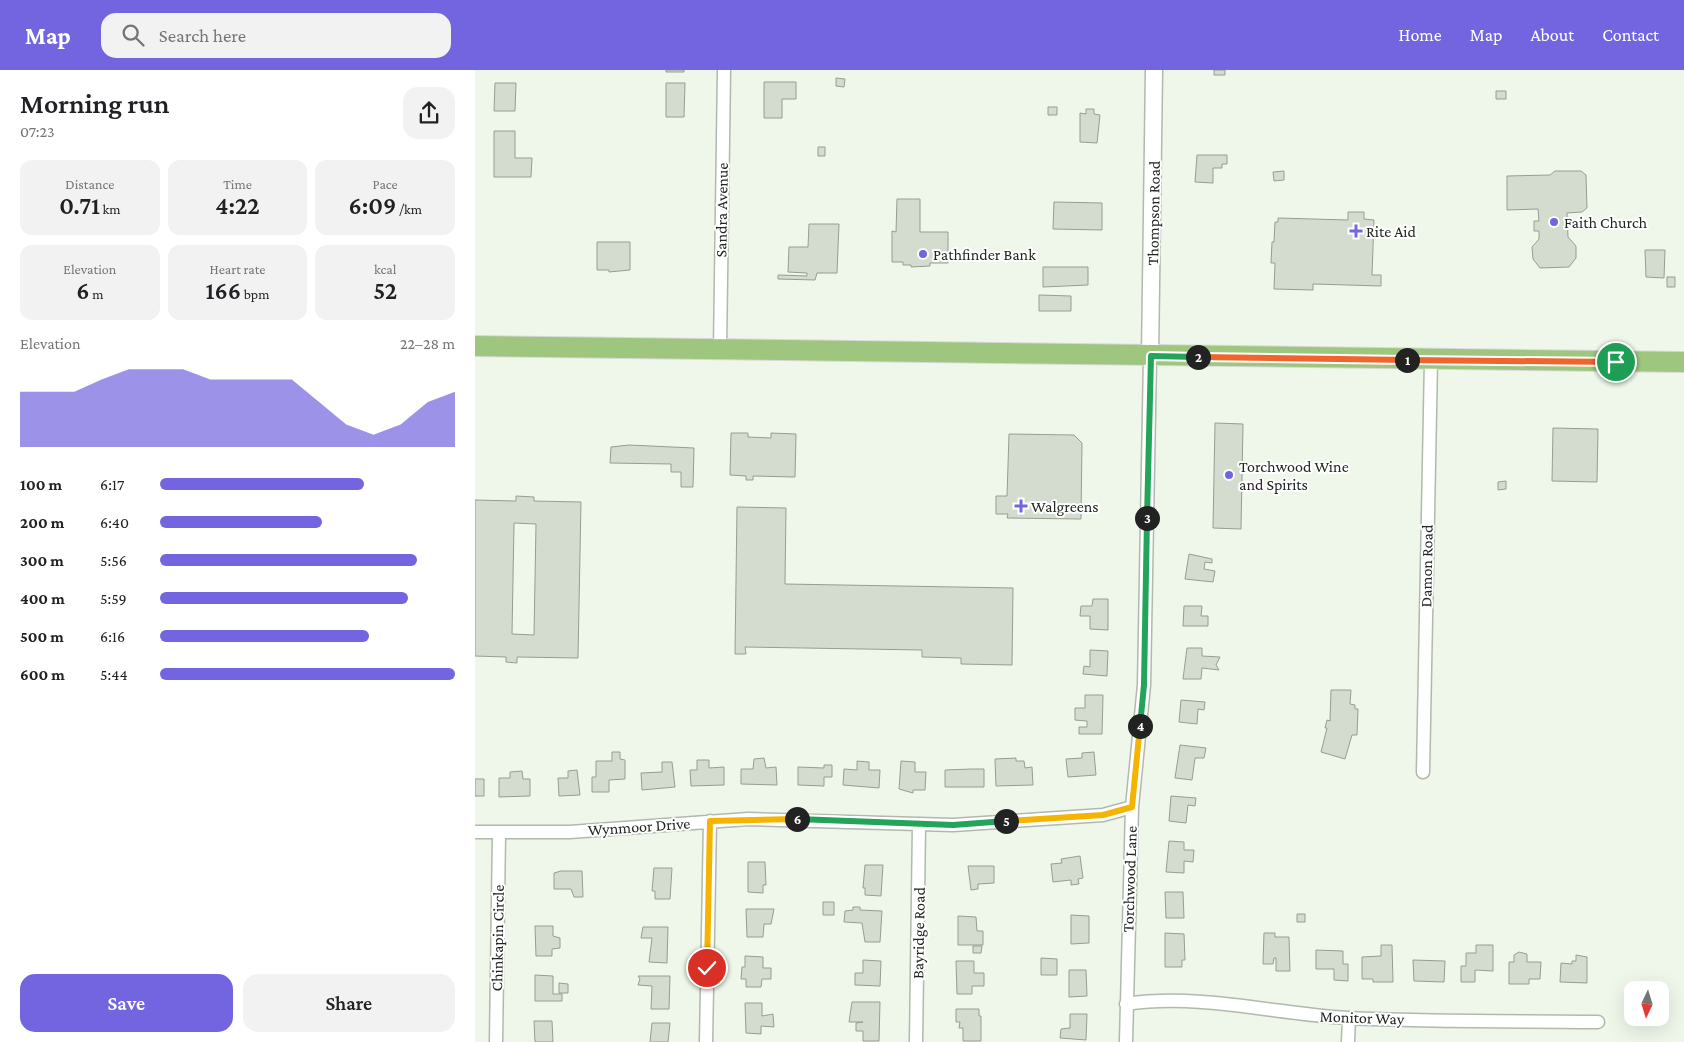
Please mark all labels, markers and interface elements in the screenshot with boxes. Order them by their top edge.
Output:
search box [101,13,451,58]
icon: search [119,21,147,49]
text: Map [25,22,71,49]
text: Search here [159,25,246,46]
text: Home [1399,25,1442,45]
text: Map [1470,25,1502,45]
text: About [1530,25,1574,45]
text: Contact [1602,25,1659,45]
button: share [403,87,455,139]
text: Morning run [20,88,169,119]
text: 07:23 [20,123,55,140]
street label: Thompson Road [1144,160,1164,266]
street label: Sandra Avenue [712,162,731,258]
text: Distance [65,176,114,192]
text: Time [223,176,252,192]
text: Pace [373,176,398,192]
text: 0.71 [59,192,100,219]
text: 4:22 [215,192,260,219]
text: 6:09 [348,192,396,219]
text: km [100,201,121,217]
text: /km [396,201,422,217]
place label: Faith Church [1564,214,1647,231]
marker: Faith Church [1548,216,1560,228]
place label: Rite Aid [1366,223,1417,240]
marker: Rite Aid [1350,225,1362,237]
place label: Pathfinder Bank [933,246,1036,263]
marker: Pathfinder Bank [917,248,929,260]
text: Elevation [63,261,116,277]
text: Heart rate [210,261,265,277]
text: kcal [374,261,396,277]
text: 6 [76,277,90,304]
text: 166 [206,277,241,304]
text: 52 [373,277,397,304]
text: m [90,286,103,302]
text: bpm [241,286,269,302]
text: Elevation [20,335,81,352]
text: 22–28 m [400,335,455,352]
pin [1595,341,1637,383]
pin: 2 [1185,344,1211,370]
pin: 1 [1395,348,1419,372]
icon: arrive [1602,348,1630,376]
text: 2 [1195,349,1202,365]
text: 1 [1405,352,1410,368]
place label: Torchwood Wine and Spirits [1239,458,1349,494]
marker: Torchwood Wine and Spirits [1223,469,1235,481]
text: 100 m [20,476,62,493]
text: 6:17 [100,476,124,493]
place label: Walgreens [1031,498,1099,516]
marker: Walgreens [1015,500,1027,512]
pin: 3 [1135,506,1159,530]
text: 3 [1144,510,1151,526]
text: 200 m [20,514,64,531]
text: 6:40 [100,514,129,531]
street label: Damon Road [1417,524,1436,608]
text: 300 m [20,552,64,569]
text: 5:56 [100,552,127,569]
text: 400 m [20,590,65,607]
text: 5:59 [100,590,127,607]
text: 500 m [20,628,64,645]
text: 6:16 [100,628,125,645]
text: 600 m [20,666,65,683]
text: 5:44 [100,666,128,683]
pin: 4 [1127,714,1153,738]
text: 4 [1137,718,1144,734]
pin: 6 [785,806,809,832]
pin: 5 [993,808,1019,834]
text: 6 [794,811,801,827]
text: 5 [1003,813,1010,829]
street label: Wynmoor Drive [587,814,691,840]
street label: Torchwood Lane [1119,826,1140,932]
street label: Chinkapin Circle [488,885,508,992]
street label: Bayridge Road [909,886,929,979]
pin [686,947,728,989]
icon: check [693,954,721,982]
button: Save [20,974,233,1032]
button: Share [243,974,455,1032]
north arrow [1624,981,1669,1026]
map controls [1624,981,1669,1026]
street label: Monitor Way [1319,1008,1405,1028]

